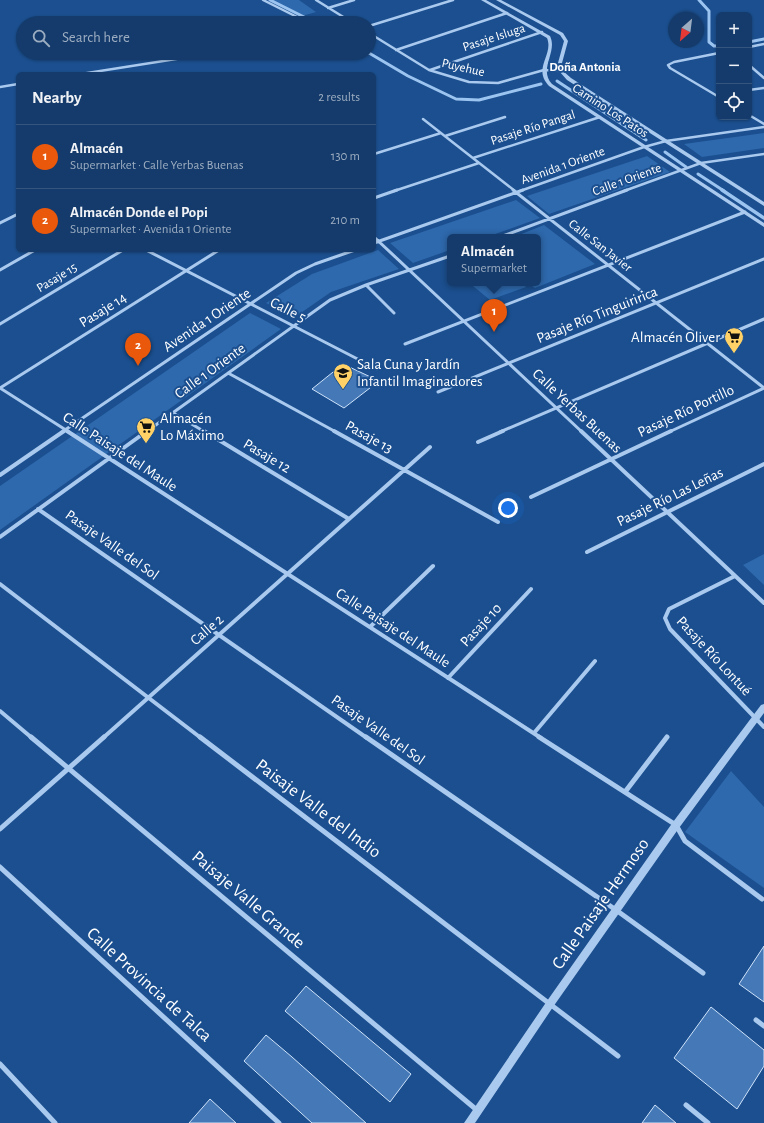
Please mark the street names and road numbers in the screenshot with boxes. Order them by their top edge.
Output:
street label: Pasaje Isluga [461,22,527,54]
street label: Puyehue [440,57,486,79]
street label: Camino Los Patos [570,82,650,140]
street label: Pasaje Río Pangal [489,108,577,148]
street label: Avenida 1 Oriente [519,145,607,187]
street label: Calle 1 Oriente [591,162,663,198]
street label: Calle San Javier [566,217,635,275]
street label: Pasaje 15 [34,261,80,295]
street label: Pasaje Río Tinguiririca [534,284,660,346]
street label: Avenida 1 Oriente [161,285,253,355]
street label: Pasaje 14 [77,290,129,330]
street label: Calle 5 [268,295,308,325]
street label: Calle 1 Oriente [172,340,248,402]
street label: Calle Yerbas Buenas [530,366,624,456]
street label: Pasaje Río Portillo [636,382,736,440]
street label: Calle Paisaje del Maule [60,409,180,495]
street label: Pasaje 13 [343,418,395,456]
street label: Pasaje 12 [241,436,293,476]
street label: Pasaje Río Las Leñas [614,465,726,529]
street label: Pasaje Valle del Sol [63,507,161,583]
street label: Calle Paisaje del Maule [333,585,453,671]
street label: Pasaje 10 [457,600,505,650]
street label: Calle 2 [188,612,227,648]
street label: Pasaje Río Lontué [674,613,754,699]
street label: Pasaje Valle del Sol [329,692,427,768]
street label: Paisaje Valle del Indio [252,756,384,862]
street label: Calle Paisaje Hermoso [549,835,653,973]
street label: Paisaje Valle Grande [188,848,308,952]
street label: Calle Provincia de Talca [83,924,215,1046]

